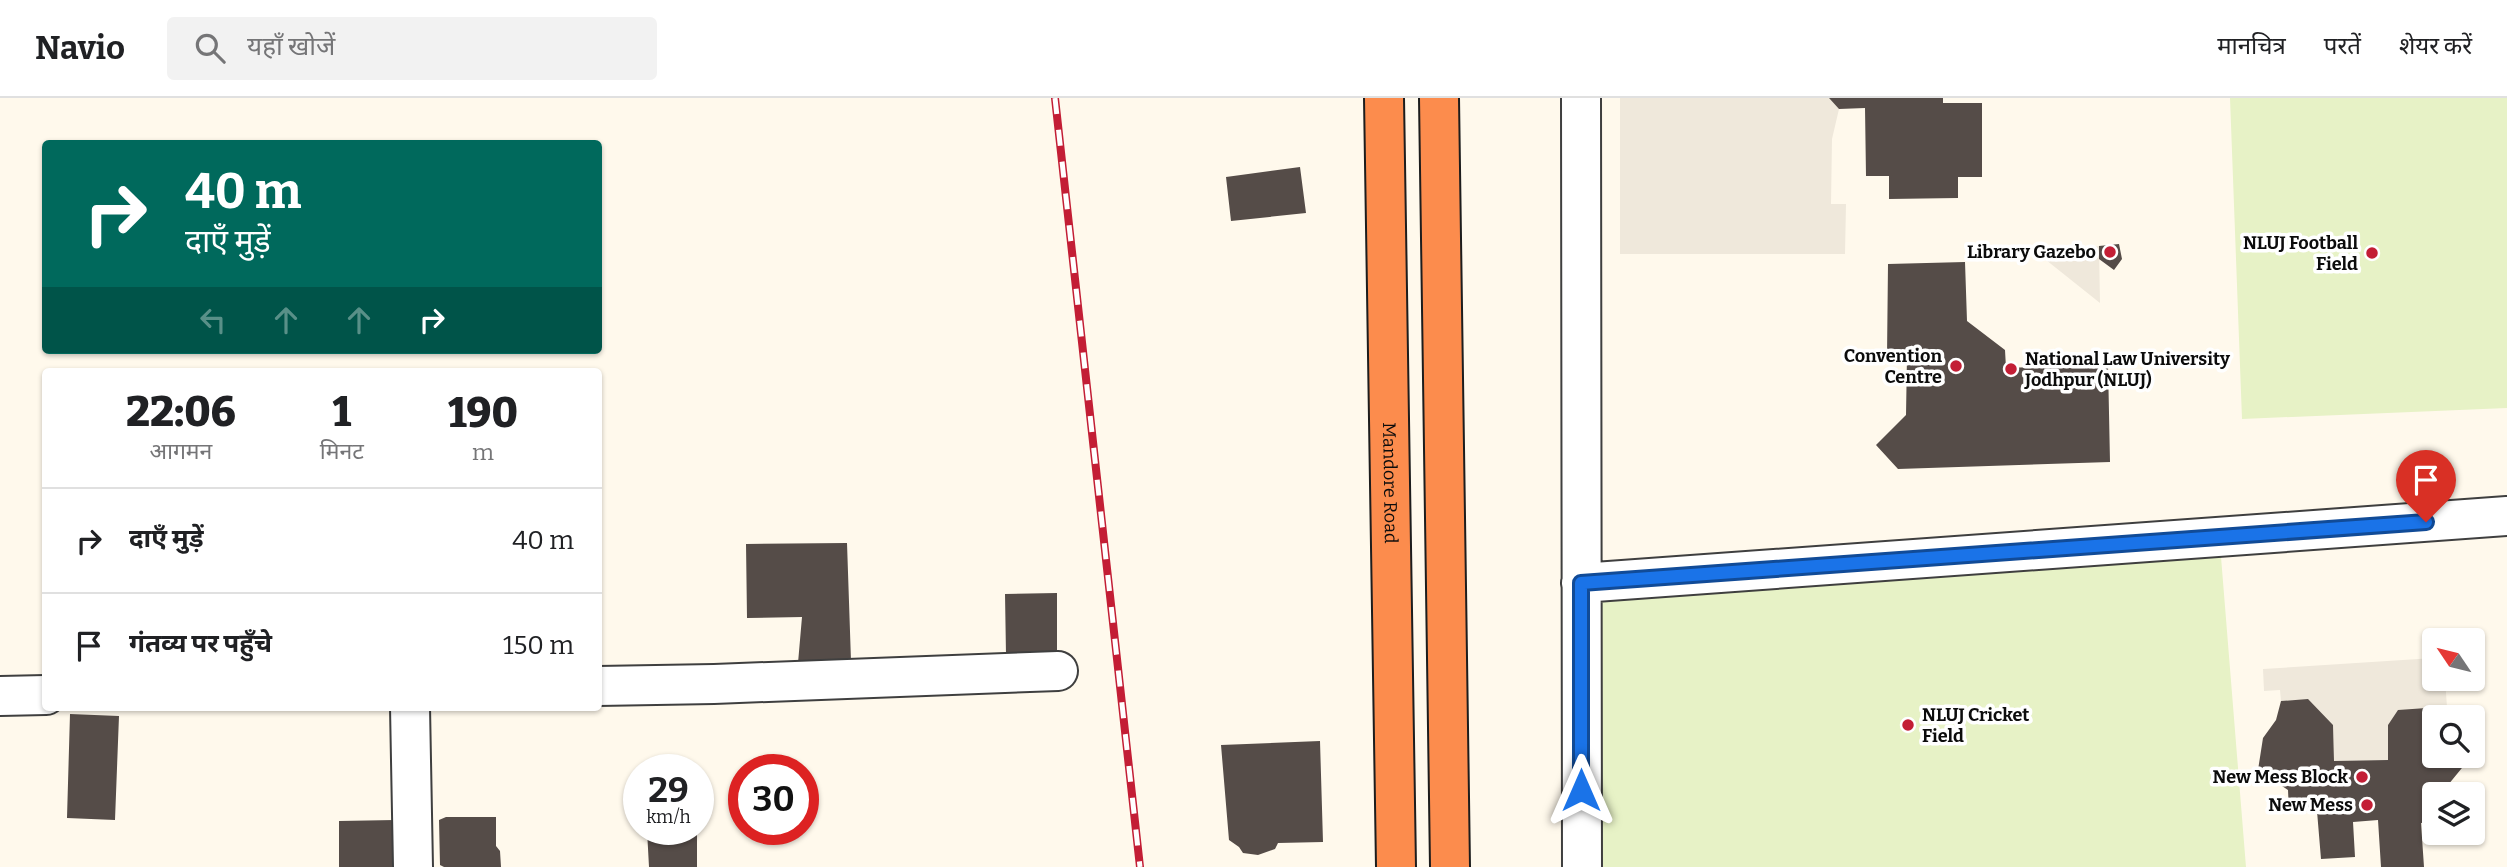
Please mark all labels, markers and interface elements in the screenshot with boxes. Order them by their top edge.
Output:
search box [167,17,657,80]
text: Navio [35,28,125,68]
icon: search [191,29,229,67]
text: यहाँ खोजें [247,31,335,62]
text: मानचित्र [2217,32,2286,60]
text: परतें [2324,32,2361,60]
text: शेयर करें [2399,32,2472,60]
text: 40 m [185,162,302,221]
icon: right [70,168,161,259]
text: दाएँ मुड़ें [185,222,271,260]
place label: NLUJ Football Field [2243,232,2358,275]
place label: Library Gazebo [1967,241,2096,263]
marker: Library Gazebo [2102,244,2118,260]
marker: NLUJ Football Field [2364,245,2380,261]
icon: left [194,301,232,339]
icon: ahead [267,301,305,339]
icon: ahead [340,301,378,339]
icon: right [413,301,451,339]
place label: Convention Centre [1844,345,1942,388]
place label: National Law University Jodhpur (NLUJ) [2024,348,2231,391]
marker: Convention Centre [1948,358,1964,374]
marker: National Law University Jodhpur (NLUJ) [2003,361,2019,377]
text: 22:06 [126,387,236,437]
text: 1 [332,387,351,437]
text: 190 [448,388,518,438]
street label: Mandore Road [1378,422,1402,544]
text: आगमन [149,437,212,465]
text: मिनट [320,437,364,465]
text: m [472,438,494,466]
pin [2396,450,2456,522]
icon: arrive [2407,461,2445,499]
icon: right [70,522,108,560]
text: दाएँ मुड़ें [129,523,204,554]
text: 40 m [512,525,574,556]
icon: arrive [70,627,108,665]
text: गंतव्य पर पहुँचे [129,628,272,659]
north arrow [2422,628,2485,691]
map controls [2422,628,2485,845]
text: 150 m [503,630,574,661]
place label: NLUJ Cricket Field [1922,704,2029,747]
button: search [2422,705,2485,768]
marker: NLUJ Cricket Field [1900,717,1916,733]
position arrow [1544,753,1618,827]
speed limit sign: 30 [728,754,819,845]
place label: New Mess Block [2213,766,2348,788]
text: 29 [648,769,689,811]
marker: New Mess Block [2354,769,2370,785]
button: layers [2422,782,2485,845]
place label: New Mess [2268,794,2353,816]
marker: New Mess [2359,797,2375,813]
text: km/h [646,806,691,828]

